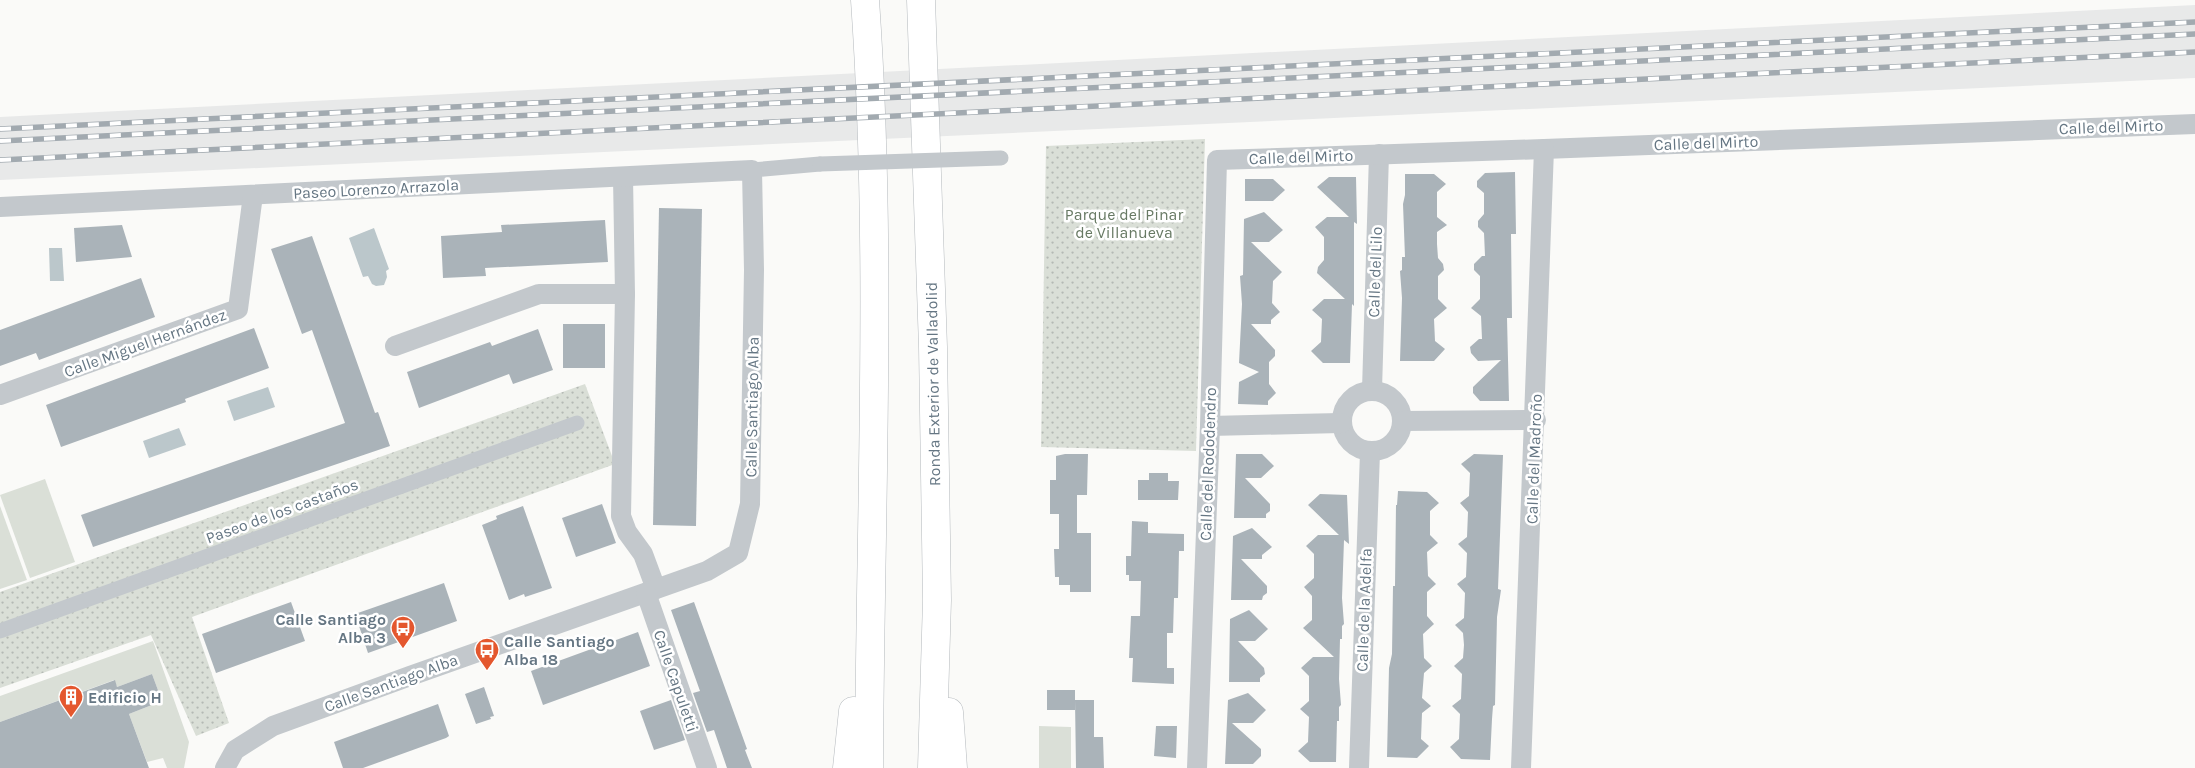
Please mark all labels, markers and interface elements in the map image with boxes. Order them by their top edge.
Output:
street label: Calle del Mirto [2058,116,2164,138]
street label: Calle del Mirto [1653,132,1759,154]
street label: Calle del Mirto [1248,146,1354,168]
street label: Paseo Lorenzo Arrazola [293,175,459,203]
park label: Parque del Pinar de Villanueva [1065,205,1183,242]
street label: Calle del Lilo [1364,226,1386,318]
street label: Ronda Exterior de Valladolid [922,282,944,486]
street label: Calle Miguel Hernández [61,305,229,381]
street label: Calle Santiago Alba [741,336,763,478]
street label: Calle del Rododendro [1196,387,1220,541]
street label: Calle del Madroño [1522,394,1546,524]
street label: Paseo de los castaños [203,475,361,547]
street label: Calle de la Adelfa [1352,548,1376,672]
place label: Calle Santiago Alba 3 [275,610,386,647]
bus stop icon: Calle Santiago Alba 3 [390,615,416,649]
street label: Calle Capuletti [650,627,702,735]
place label: Calle Santiago Alba 18 [504,632,615,669]
bus stop icon: Calle Santiago Alba 18 [474,637,500,671]
street label: Calle Santiago Alba [322,650,460,716]
building icon: Edificio H [58,684,84,718]
place label: Edificio H [88,688,162,707]

